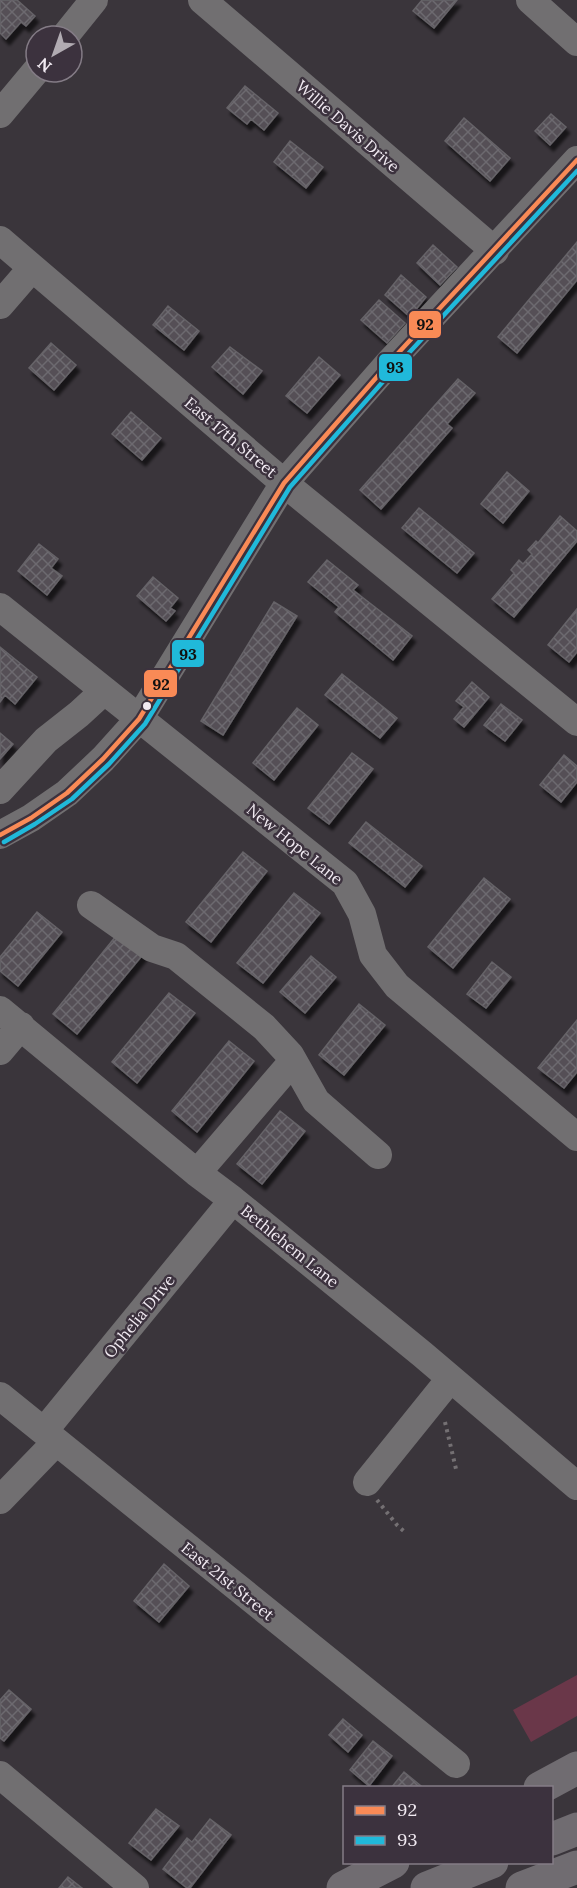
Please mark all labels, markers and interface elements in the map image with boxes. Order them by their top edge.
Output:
north arrow [24,24,84,84]
text: N [33,54,56,77]
street label: Willie Davis Drive [292,76,404,177]
line badge: 92 [408,310,442,339]
text: 92 [416,314,434,334]
line badge: 93 [378,353,413,382]
text: 93 [386,357,404,377]
street label: East 17th Street [181,393,282,482]
line badge: 93 [171,639,205,668]
text: 93 [179,644,197,664]
line badge: 92 [143,669,178,698]
text: 92 [152,674,170,694]
unlabelled marker [141,700,153,712]
street label: New Hope Lane [243,799,347,889]
street label: Bethlehem Lane [237,1200,343,1292]
street label: Ophelia Drive [99,1270,179,1362]
street label: East 21st Street [178,1537,279,1625]
legend [343,1786,553,1864]
text: 92 [397,1798,417,1821]
text: 93 [397,1828,417,1851]

